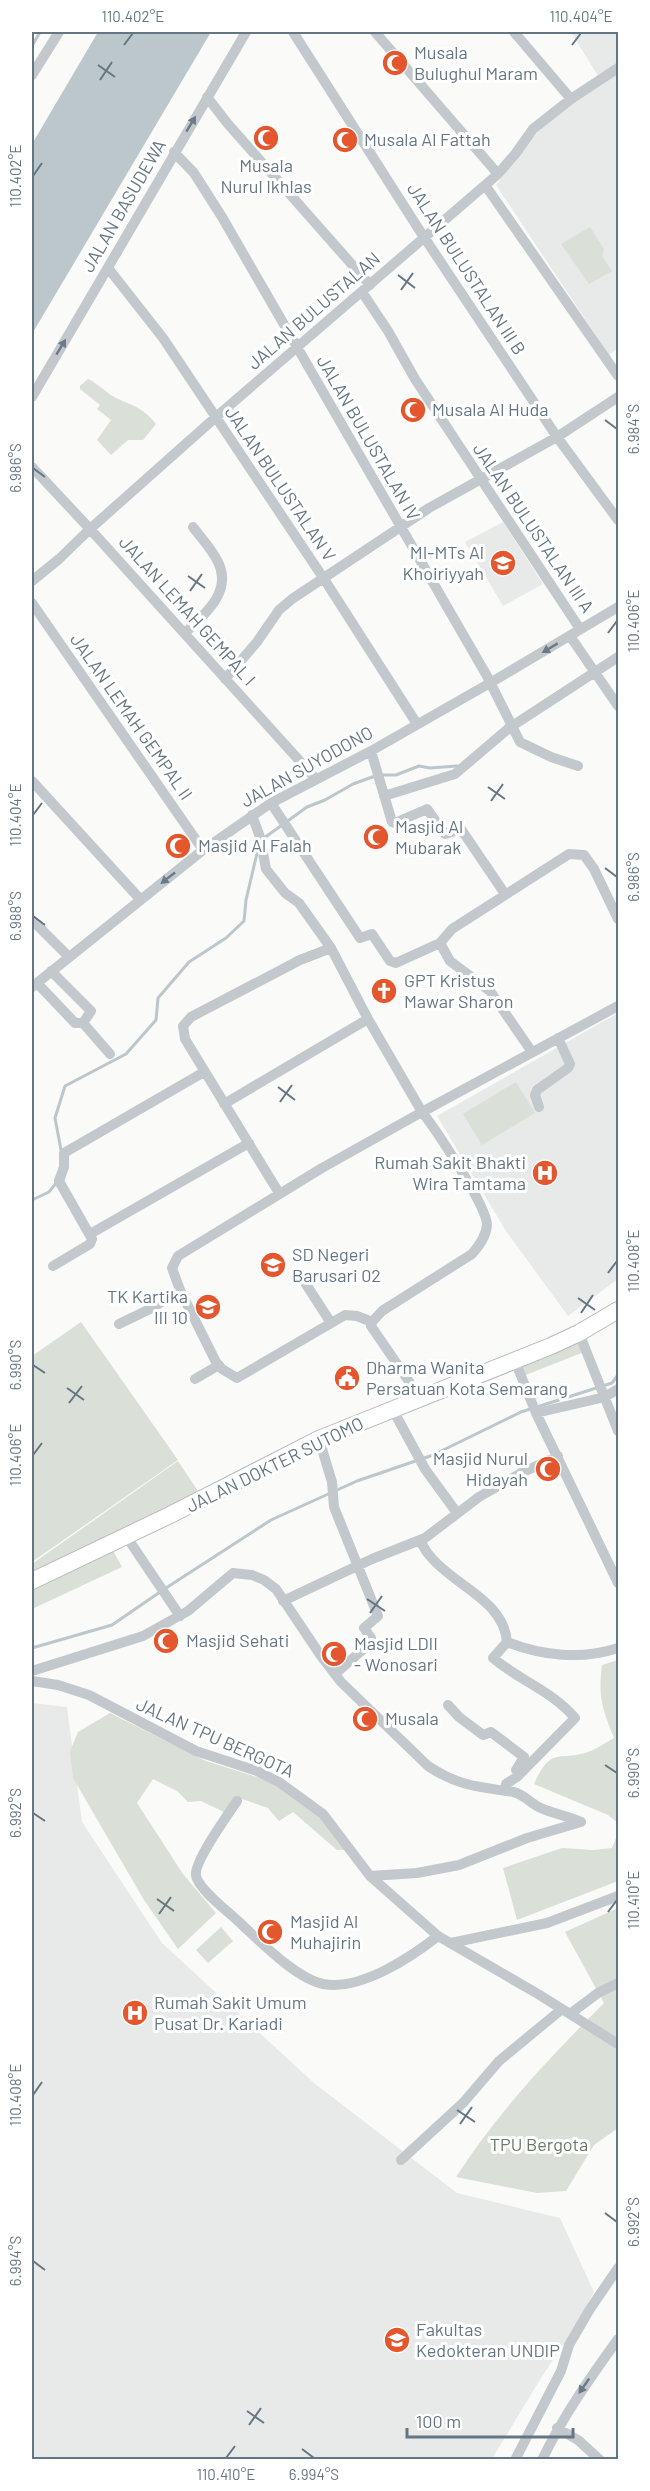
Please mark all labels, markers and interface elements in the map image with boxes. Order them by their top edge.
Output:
text: 110.402°E [102,7,164,25]
text: 110.404°E [550,7,613,25]
place label: Musala Bulughul Maram [414,41,538,84]
mosque icon: Musala Bulughul Maram [380,48,410,78]
one-way arrow [186,116,197,132]
mosque icon: Musala Nurul Ikhlas [251,123,281,153]
mosque icon: Musala Al Fattah [330,125,360,155]
place label: Musala Al Fattah [364,128,491,150]
street label: JALAN BASUDEWA [76,135,170,276]
text: 110.402°E [6,145,24,207]
place label: Musala Nurul Ikhlas [220,154,312,197]
street label: JALAN BULUSTALAN III B [403,178,531,359]
street label: JALAN BULUSTALAN [243,247,384,374]
one-way arrow [56,339,67,355]
street label: JALAN BULUSTALAN IV [313,351,425,524]
mosque icon: Musala Al Huda [398,395,428,425]
place label: Musala Al Huda [432,398,548,420]
street label: JALAN BULUSTALAN V [221,402,341,565]
text: 6.984°S [624,404,642,454]
street label: JALAN BULUSTALAN III A [469,438,599,617]
text: 6.986°S [6,443,24,493]
street label: JALAN LEMAH GEMPAL I [115,531,261,690]
place label: MI-MTs Al Khoiriyyah [403,541,484,584]
school or university icon: MI-MTs Al Khoiriyyah [488,548,518,578]
text: 110.406°E [624,590,642,652]
street label: JALAN LEMAH GEMPAL II [66,629,198,804]
one-way arrow [542,642,558,653]
street label: JALAN SUYODONO [237,721,376,812]
text: 110.404°E [6,784,24,847]
place label: Masjid Al Mubarak [395,815,463,858]
mosque icon: Masjid Al Mubarak [361,822,391,852]
mosque icon: Masjid Al Falah [163,831,193,861]
place label: Masjid Al Falah [198,834,312,856]
text: 6.986°S [624,852,642,902]
one-way arrow [160,871,176,884]
text: 6.988°S [6,891,24,941]
place label: GPT Kristus Mawar Sharon [404,969,513,1012]
church icon: GPT Kristus Mawar Sharon [369,976,399,1006]
place label: Rumah Sakit Bhakti Wira Tamtama [374,1151,526,1194]
hospital icon: Rumah Sakit Bhakti Wira Tamtama [530,1158,560,1188]
text: 110.408°E [624,1230,642,1292]
place label: SD Negeri Barusari 02 [292,1243,381,1286]
school or university icon: SD Negeri Barusari 02 [258,1250,288,1280]
place label: TK Kartika III 10 [107,1285,188,1328]
school or university icon: TK Kartika III 10 [193,1292,223,1322]
text: 6.990°S [6,1340,24,1390]
place label: Dharma Wanita Persatuan Kota Semarang [366,1356,568,1399]
public building icon: Dharma Wanita Persatuan Kota Semarang [332,1363,362,1393]
street label: JALAN DOKTER SUTOMO [182,1412,367,1517]
text: 110.406°E [6,1424,24,1486]
place label: Masjid Nurul Hidayah [433,1447,528,1490]
mosque icon: Masjid Nurul Hidayah [533,1454,563,1484]
mosque icon: Masjid Sehati [151,1626,181,1656]
place label: Masjid Sehati [186,1629,289,1651]
place label: Masjid LDII - Wonosari [354,1632,438,1675]
mosque icon: Masjid LDII - Wonosari [319,1639,349,1669]
street label: JALAN TPU BERGOTA [133,1692,298,1782]
mosque icon: Musala [350,1704,380,1734]
place label: Musala [385,1707,439,1729]
text: 6.990°S [624,1748,642,1798]
text: 6.992°S [6,1788,24,1838]
text: 110.410°E [624,1871,642,1929]
place label: Masjid Al Muhajirin [290,1910,361,1953]
mosque icon: Masjid Al Muhajirin [255,1917,285,1947]
place label: Rumah Sakit Umum Pusat Dr. Kariadi [154,1991,307,2034]
hospital icon: Rumah Sakit Umum Pusat Dr. Kariadi [120,1998,150,2028]
text: 110.408°E [6,2064,24,2126]
park label: TPU Bergota [490,2133,588,2155]
text: 6.992°S [624,2197,642,2247]
text: 6.994°S [6,2236,24,2286]
place label: Fakultas Kedokteran UNDIP [416,2318,560,2361]
school or university icon: Fakultas Kedokteran UNDIP [382,2325,412,2355]
one-way arrow [578,2378,590,2394]
scale bar [407,2401,574,2439]
text: 100 m [416,2410,461,2432]
text: 110.410°E [197,2465,255,2483]
text: 6.994°S [289,2465,339,2483]

